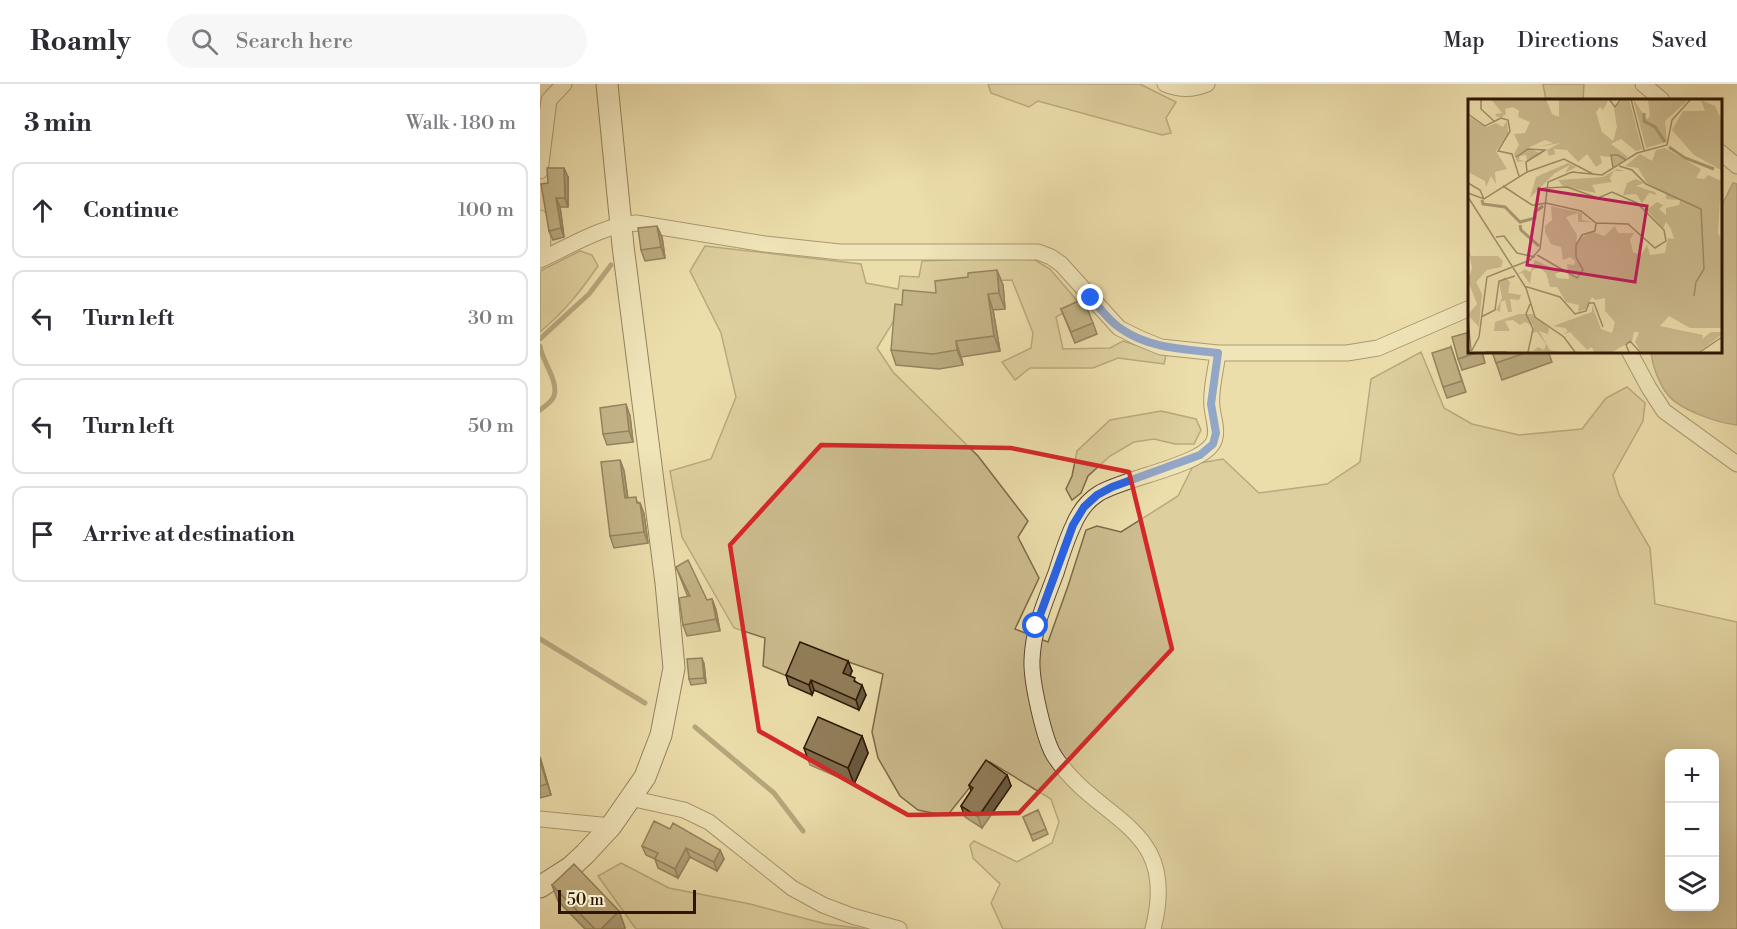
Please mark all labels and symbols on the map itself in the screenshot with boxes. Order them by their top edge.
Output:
inset map [1468,99,1722,352]
route end [1077,284,1103,310]
route start [1022,612,1048,638]
scale bar [558,887,696,914]

